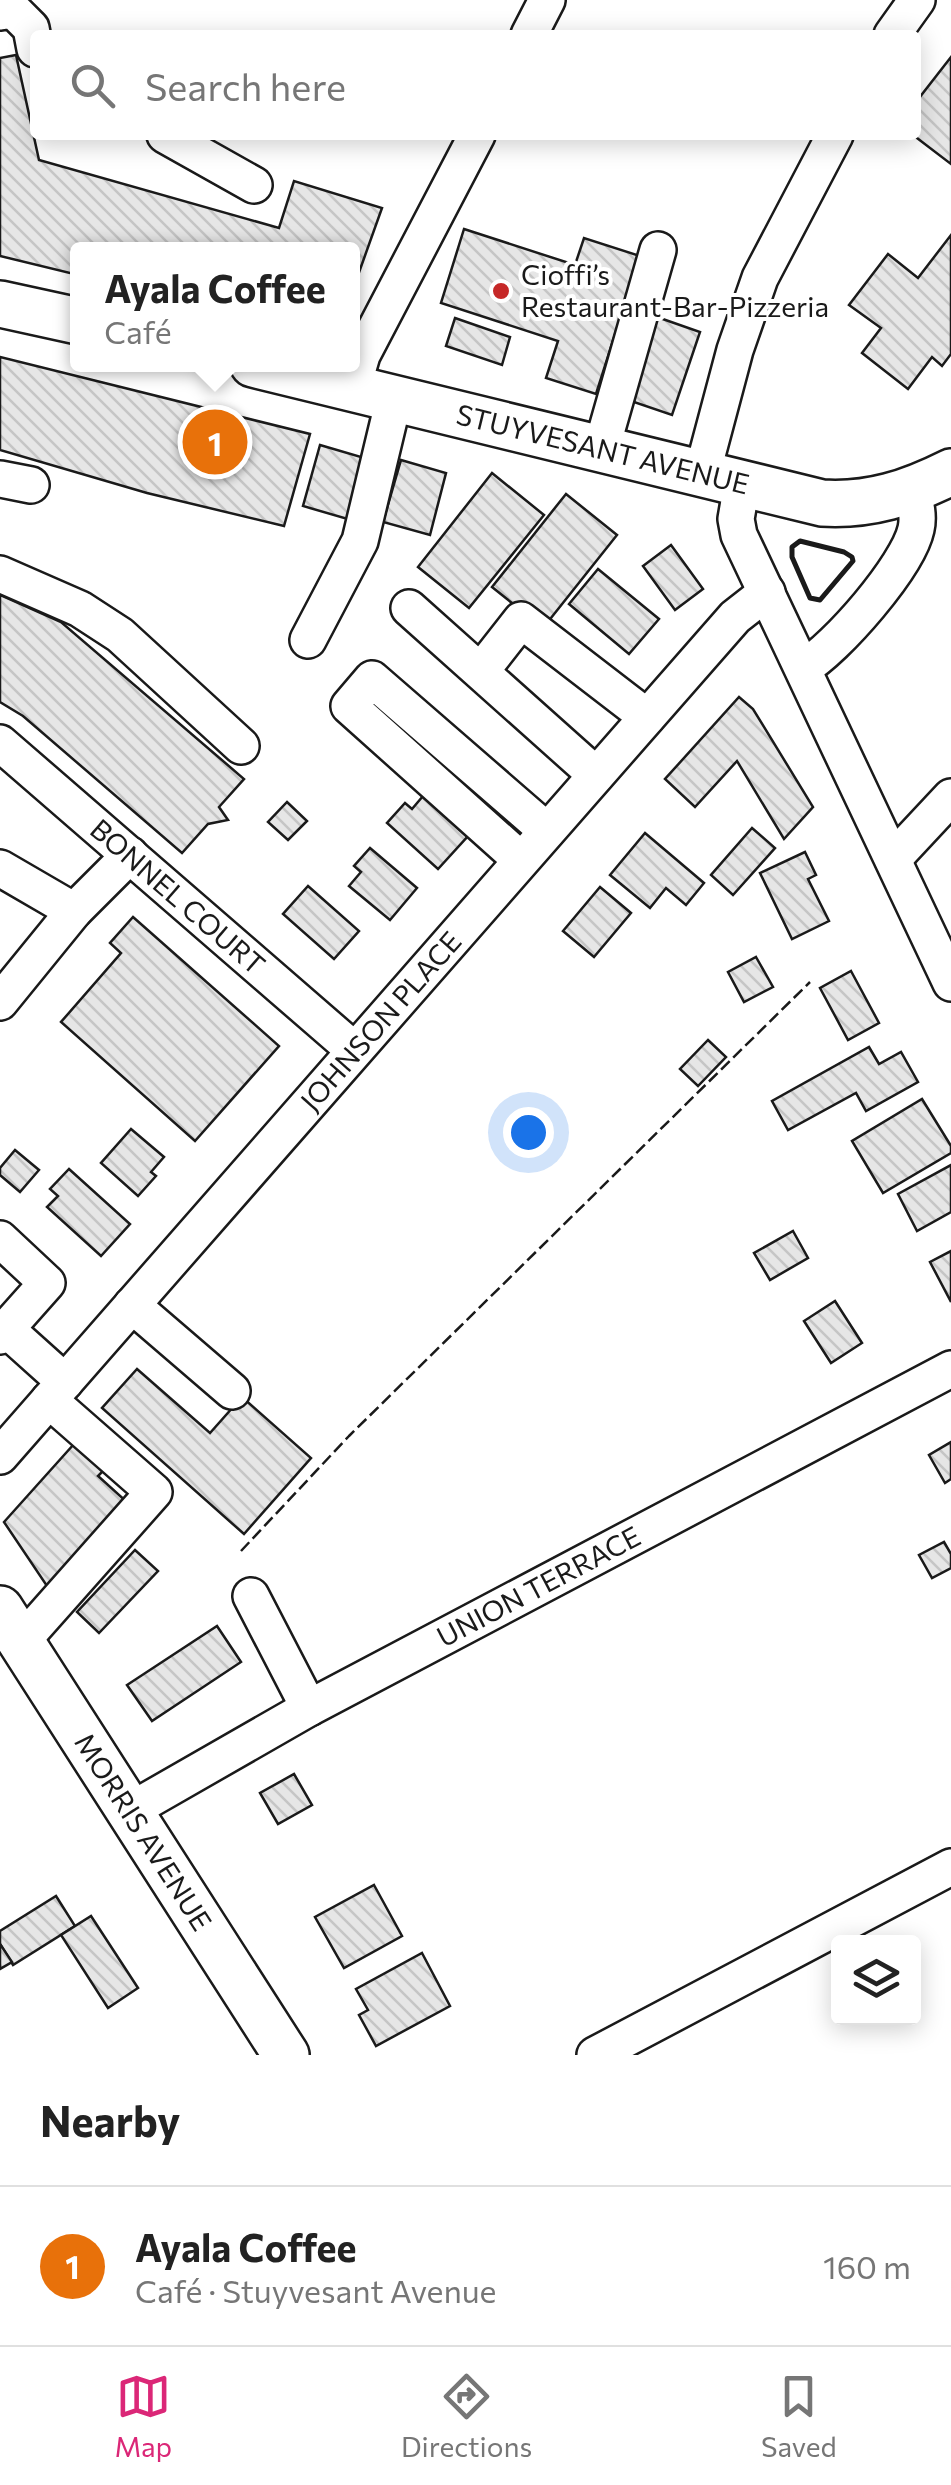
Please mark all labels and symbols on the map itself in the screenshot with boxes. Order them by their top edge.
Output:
place label: Cioffi’s Restaurant-Bar-Pizzeria [521,257,829,323]
marker: Cioffi’s Restaurant-Bar-Pizzeria [490,280,512,302]
street label: STUYVESANT AVENUE [453,396,753,501]
pin: 1 [182,404,248,480]
street label: BONNEL COURT [84,811,272,981]
street label: JOHNSON PLACE [293,924,468,1117]
your location [503,1107,554,1158]
street label: UNION TERRACE [431,1518,646,1653]
street label: MORRIS AVENUE [68,1727,220,1937]

